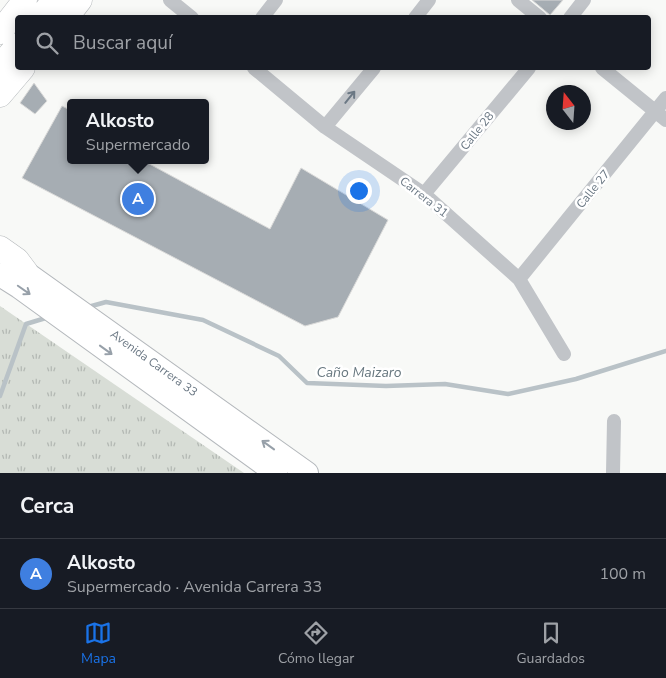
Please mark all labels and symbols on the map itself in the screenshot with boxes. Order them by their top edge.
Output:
north arrow [546,85,591,130]
one-way arrow [344,91,355,104]
street label: Calle 28 [457,108,497,154]
street label: Calle 27 [573,166,613,212]
street label: Carrera 31 [397,173,451,221]
your location [346,178,372,204]
pin: A [122,180,154,218]
one-way arrow [16,285,30,295]
street label: Avenida Carrera 33 [107,326,201,400]
one-way arrow [99,344,112,355]
water label: Caño Maizaro [316,363,402,382]
one-way arrow [261,440,275,450]

